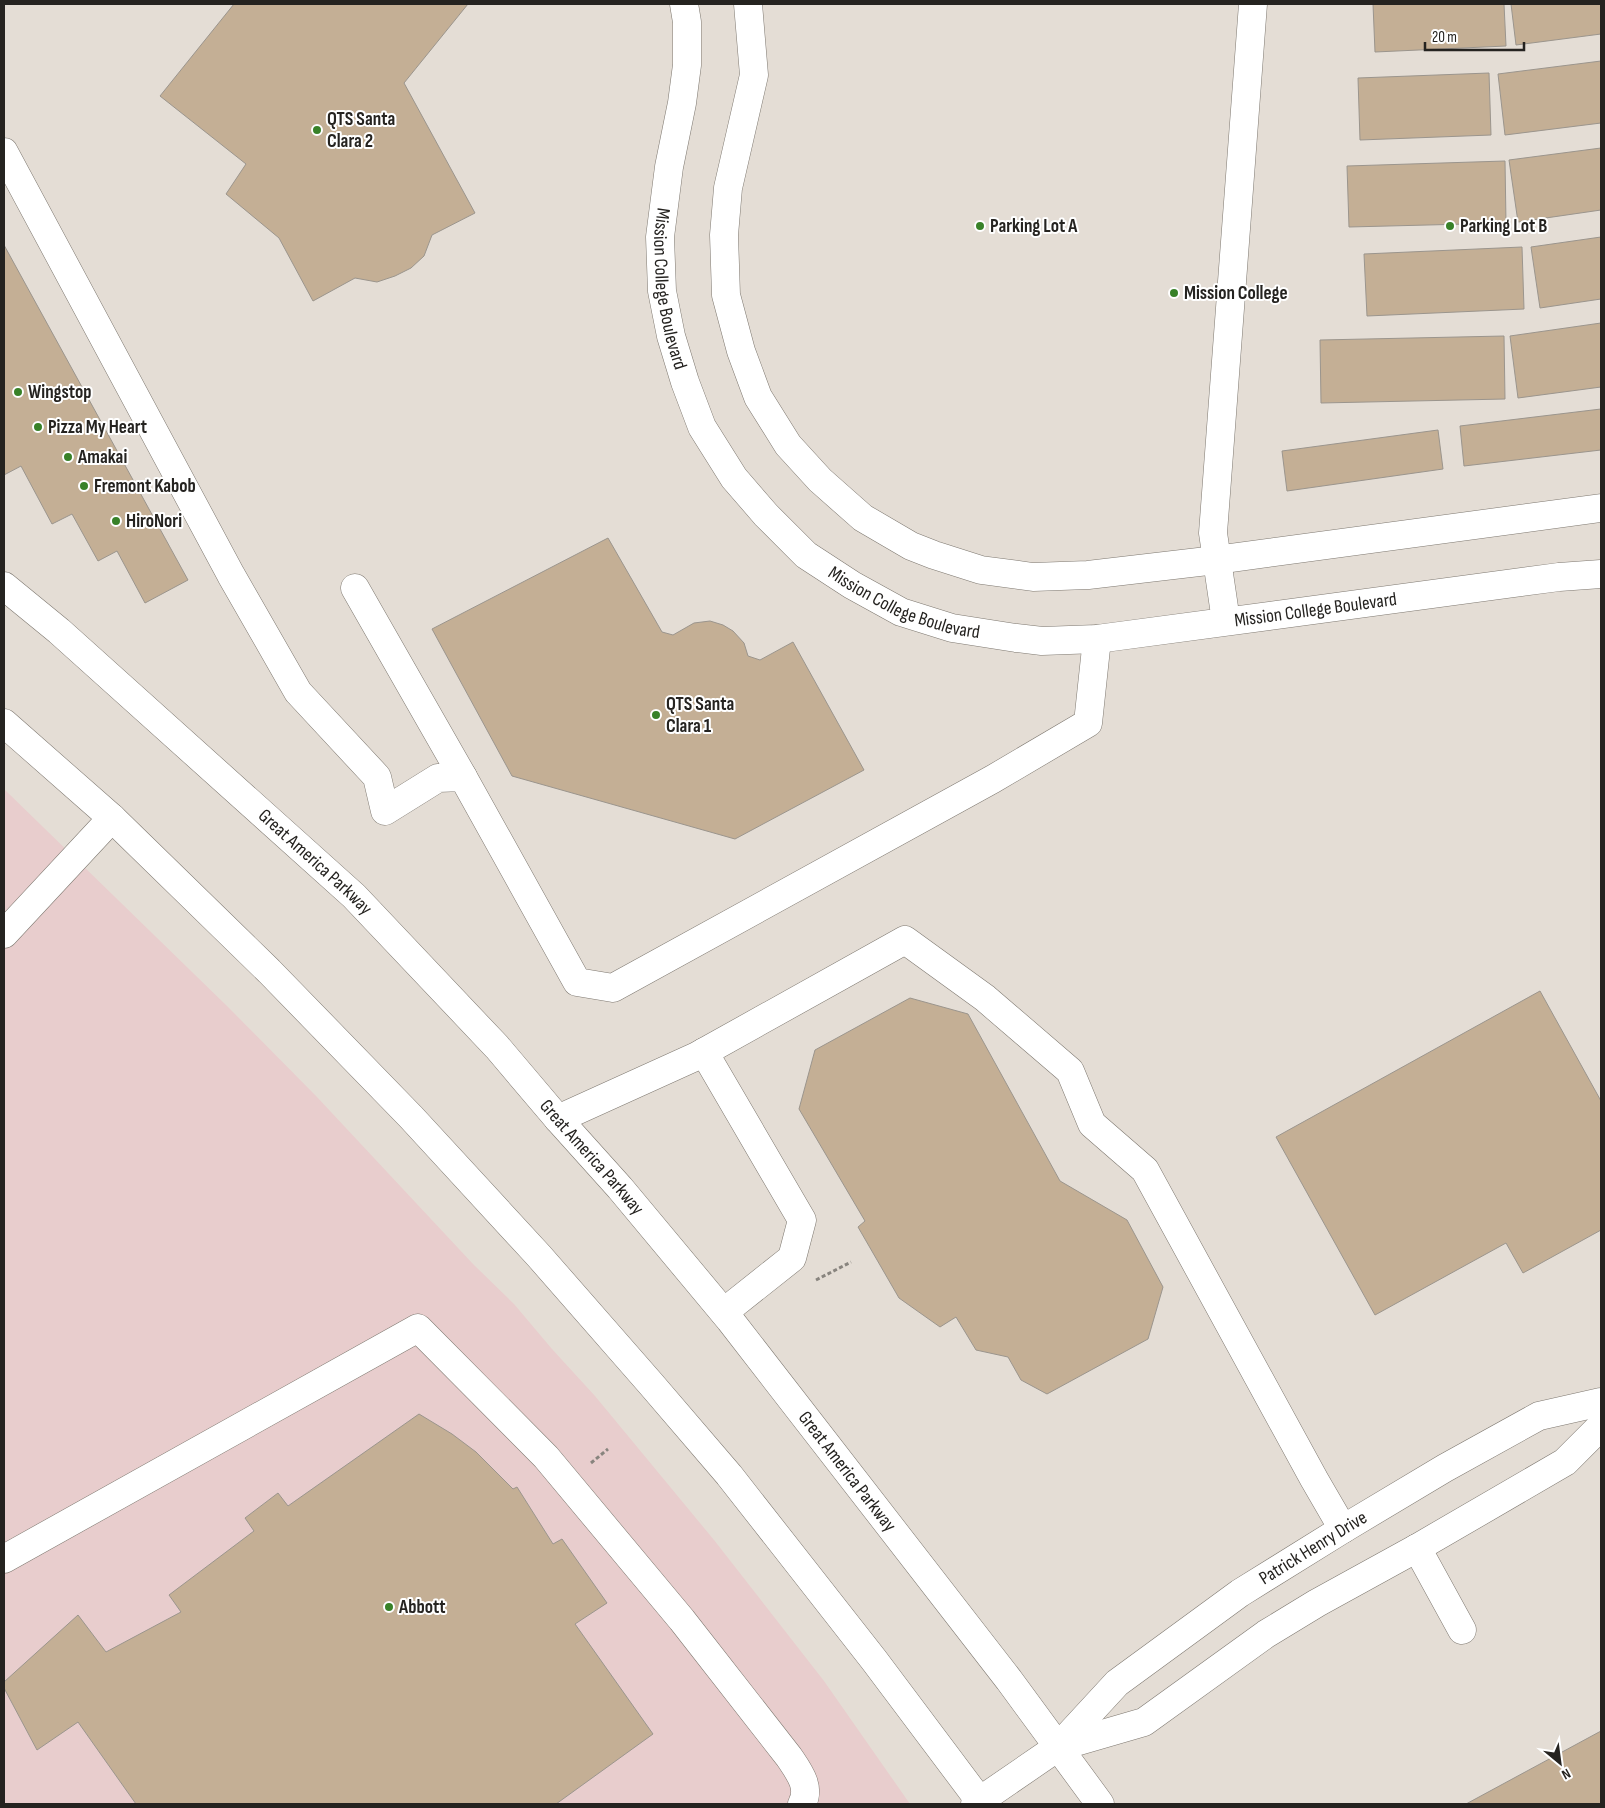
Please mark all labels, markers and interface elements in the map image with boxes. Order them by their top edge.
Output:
scale bar [1425,20,1524,52]
text: 20 m [1432,28,1457,47]
place label: QTS Santa Clara 2 [327,108,395,153]
marker: QTS Santa Clara 2 [311,124,323,136]
street label: Mission College Boulevard [648,206,692,372]
place label: Parking Lot A [990,215,1078,238]
place label: Parking Lot B [1460,215,1547,238]
marker: Parking Lot A [974,220,986,232]
marker: Parking Lot B [1444,220,1456,232]
place label: Mission College [1184,282,1288,305]
marker: Mission College [1168,287,1180,299]
place label: Wingstop [28,381,92,404]
marker: Wingstop [12,386,24,398]
place label: Pizza My Heart [48,416,147,439]
marker: Pizza My Heart [32,421,44,433]
place label: Amakai [77,446,127,469]
marker: Amakai [62,451,74,463]
place label: Fremont Kabob [94,475,196,498]
marker: Fremont Kabob [78,480,90,492]
place label: HiroNori [126,510,182,533]
marker: HiroNori [110,515,122,527]
street label: Mission College Boulevard [824,561,982,644]
street label: Mission College Boulevard [1233,587,1398,632]
place label: QTS Santa Clara 1 [666,693,734,738]
marker: QTS Santa Clara 1 [650,709,662,721]
street label: Great America Parkway [253,804,378,920]
street label: Great America Parkway [535,1095,649,1220]
street label: Great America Parkway [793,1406,902,1537]
street label: Patrick Henry Drive [1255,1506,1371,1590]
place label: Abbott [398,1596,446,1619]
marker: Abbott [383,1601,395,1613]
north arrow [1535,1738,1585,1788]
text: N [1559,1765,1573,1783]

